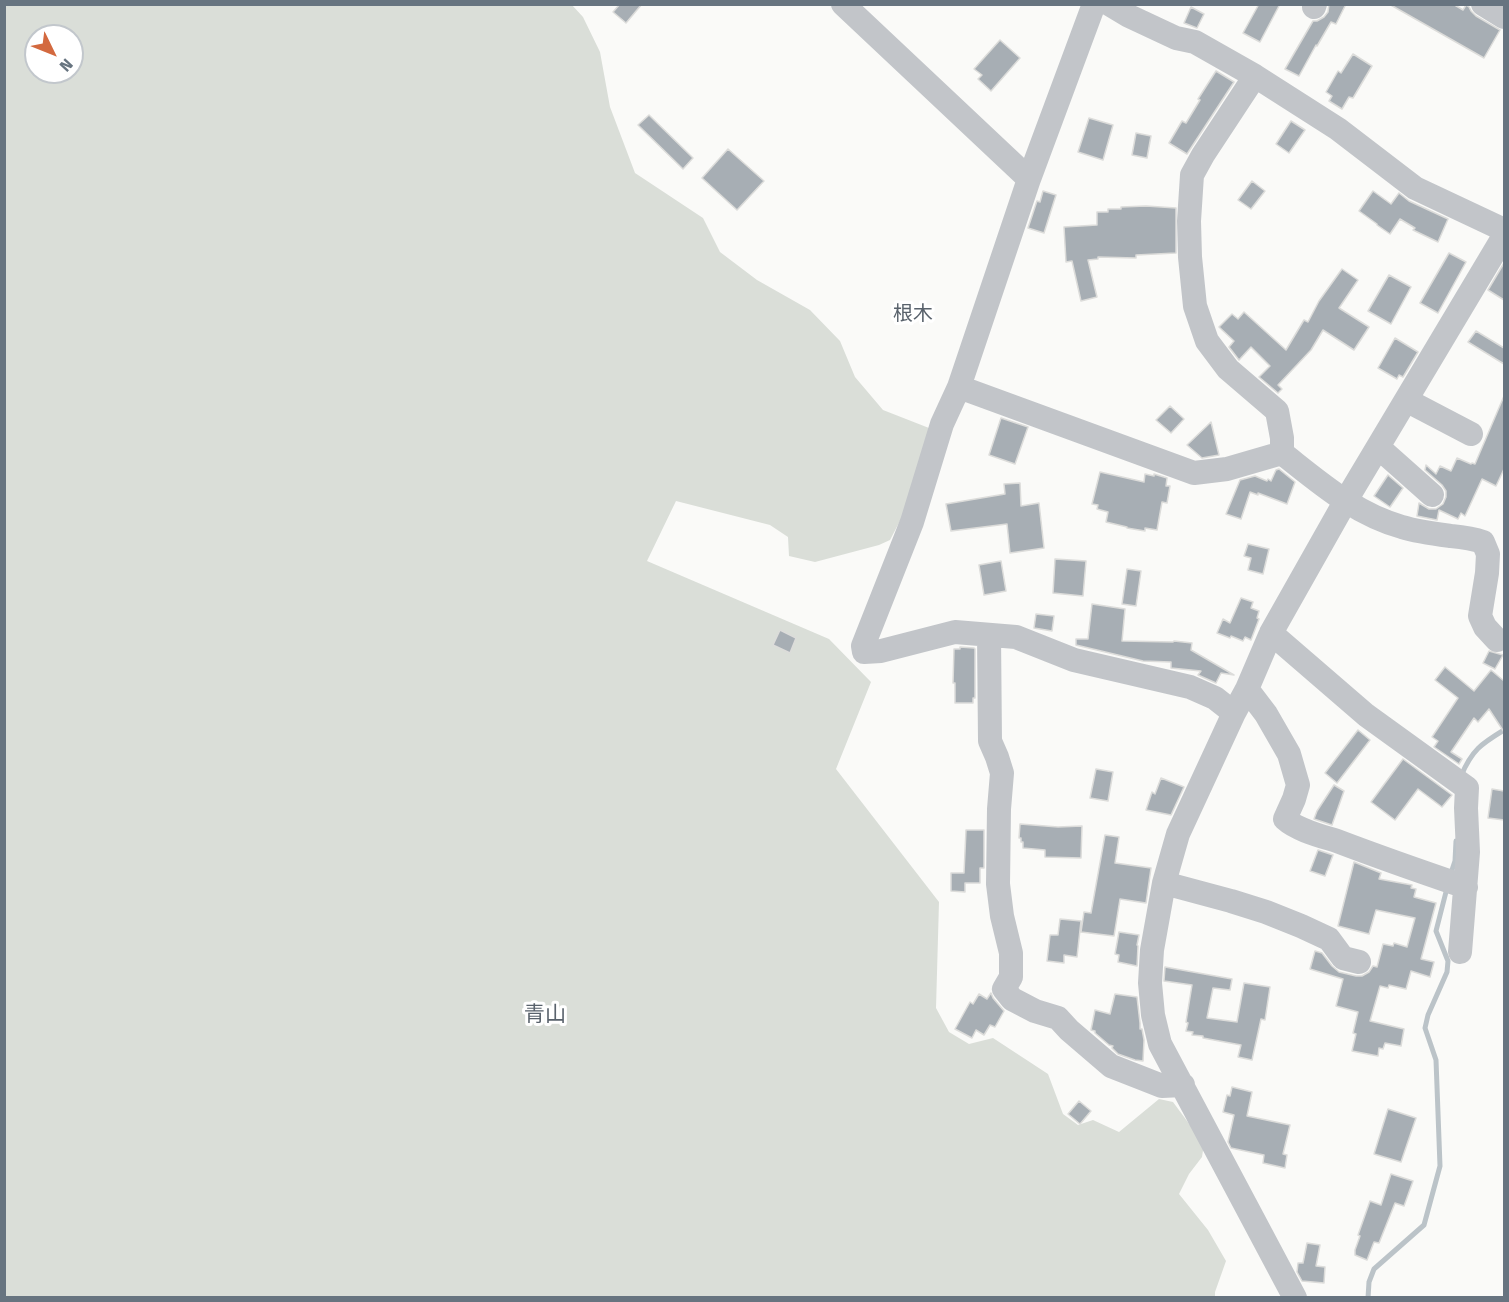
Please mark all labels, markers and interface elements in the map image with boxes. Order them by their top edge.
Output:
north arrow [24,24,84,84]
text: N [56,55,77,76]
district label: 根木 [893,302,933,326]
district label: 青山 [524,1002,566,1028]

